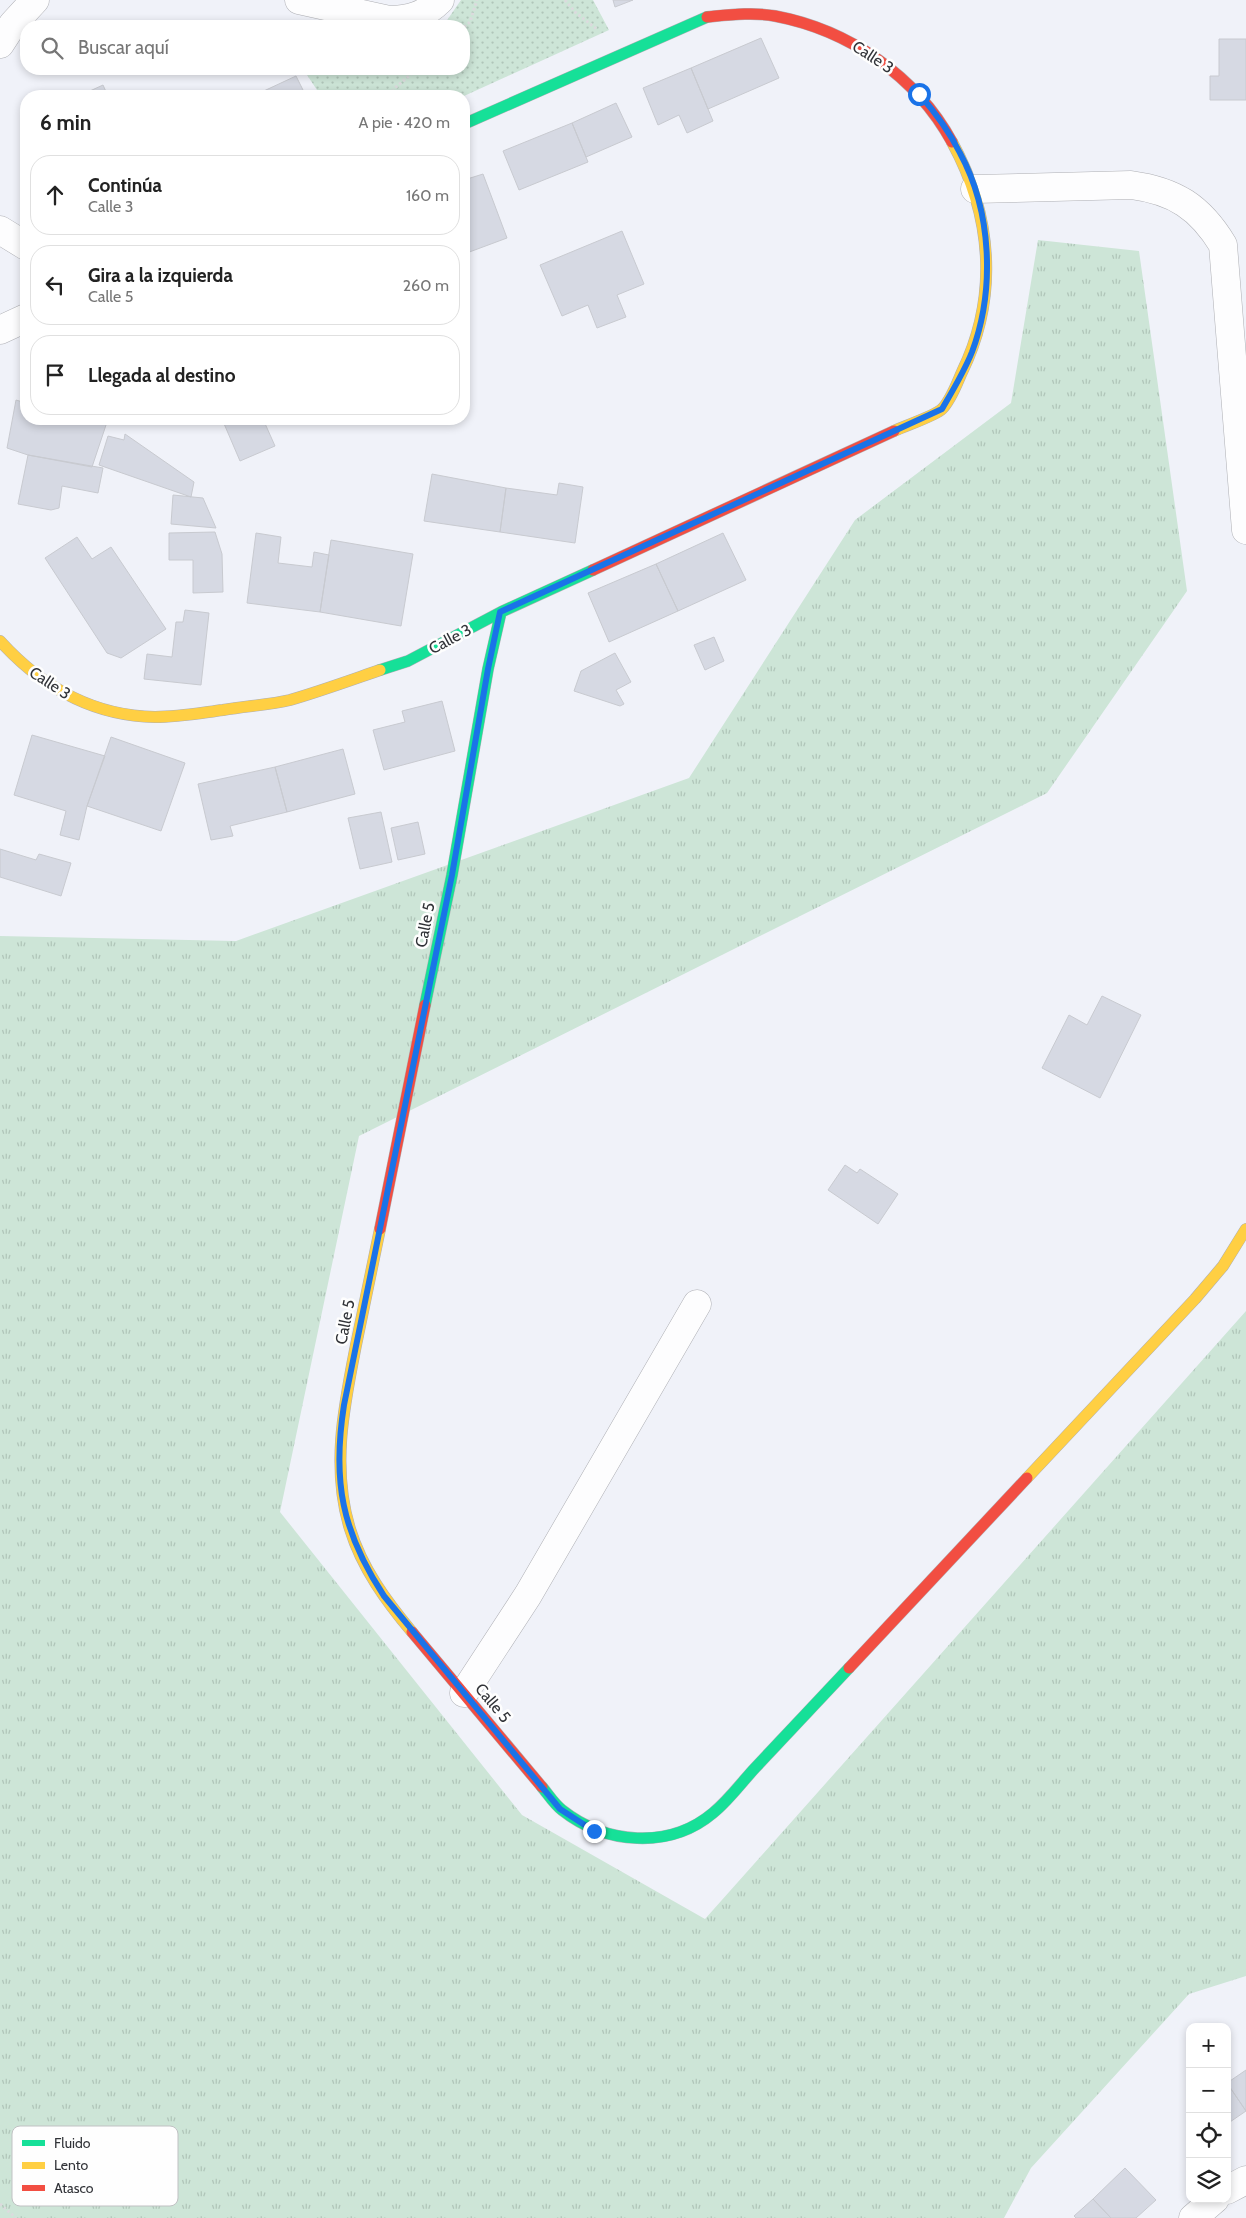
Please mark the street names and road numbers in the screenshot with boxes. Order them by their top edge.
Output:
street label: Calle 3 [849,37,897,77]
street label: Calle 3 [425,620,475,658]
street label: Calle 3 [26,663,74,703]
street label: Calle 5 [411,901,439,949]
street label: Calle 5 [331,1298,359,1346]
street label: Calle 5 [471,1679,515,1727]

